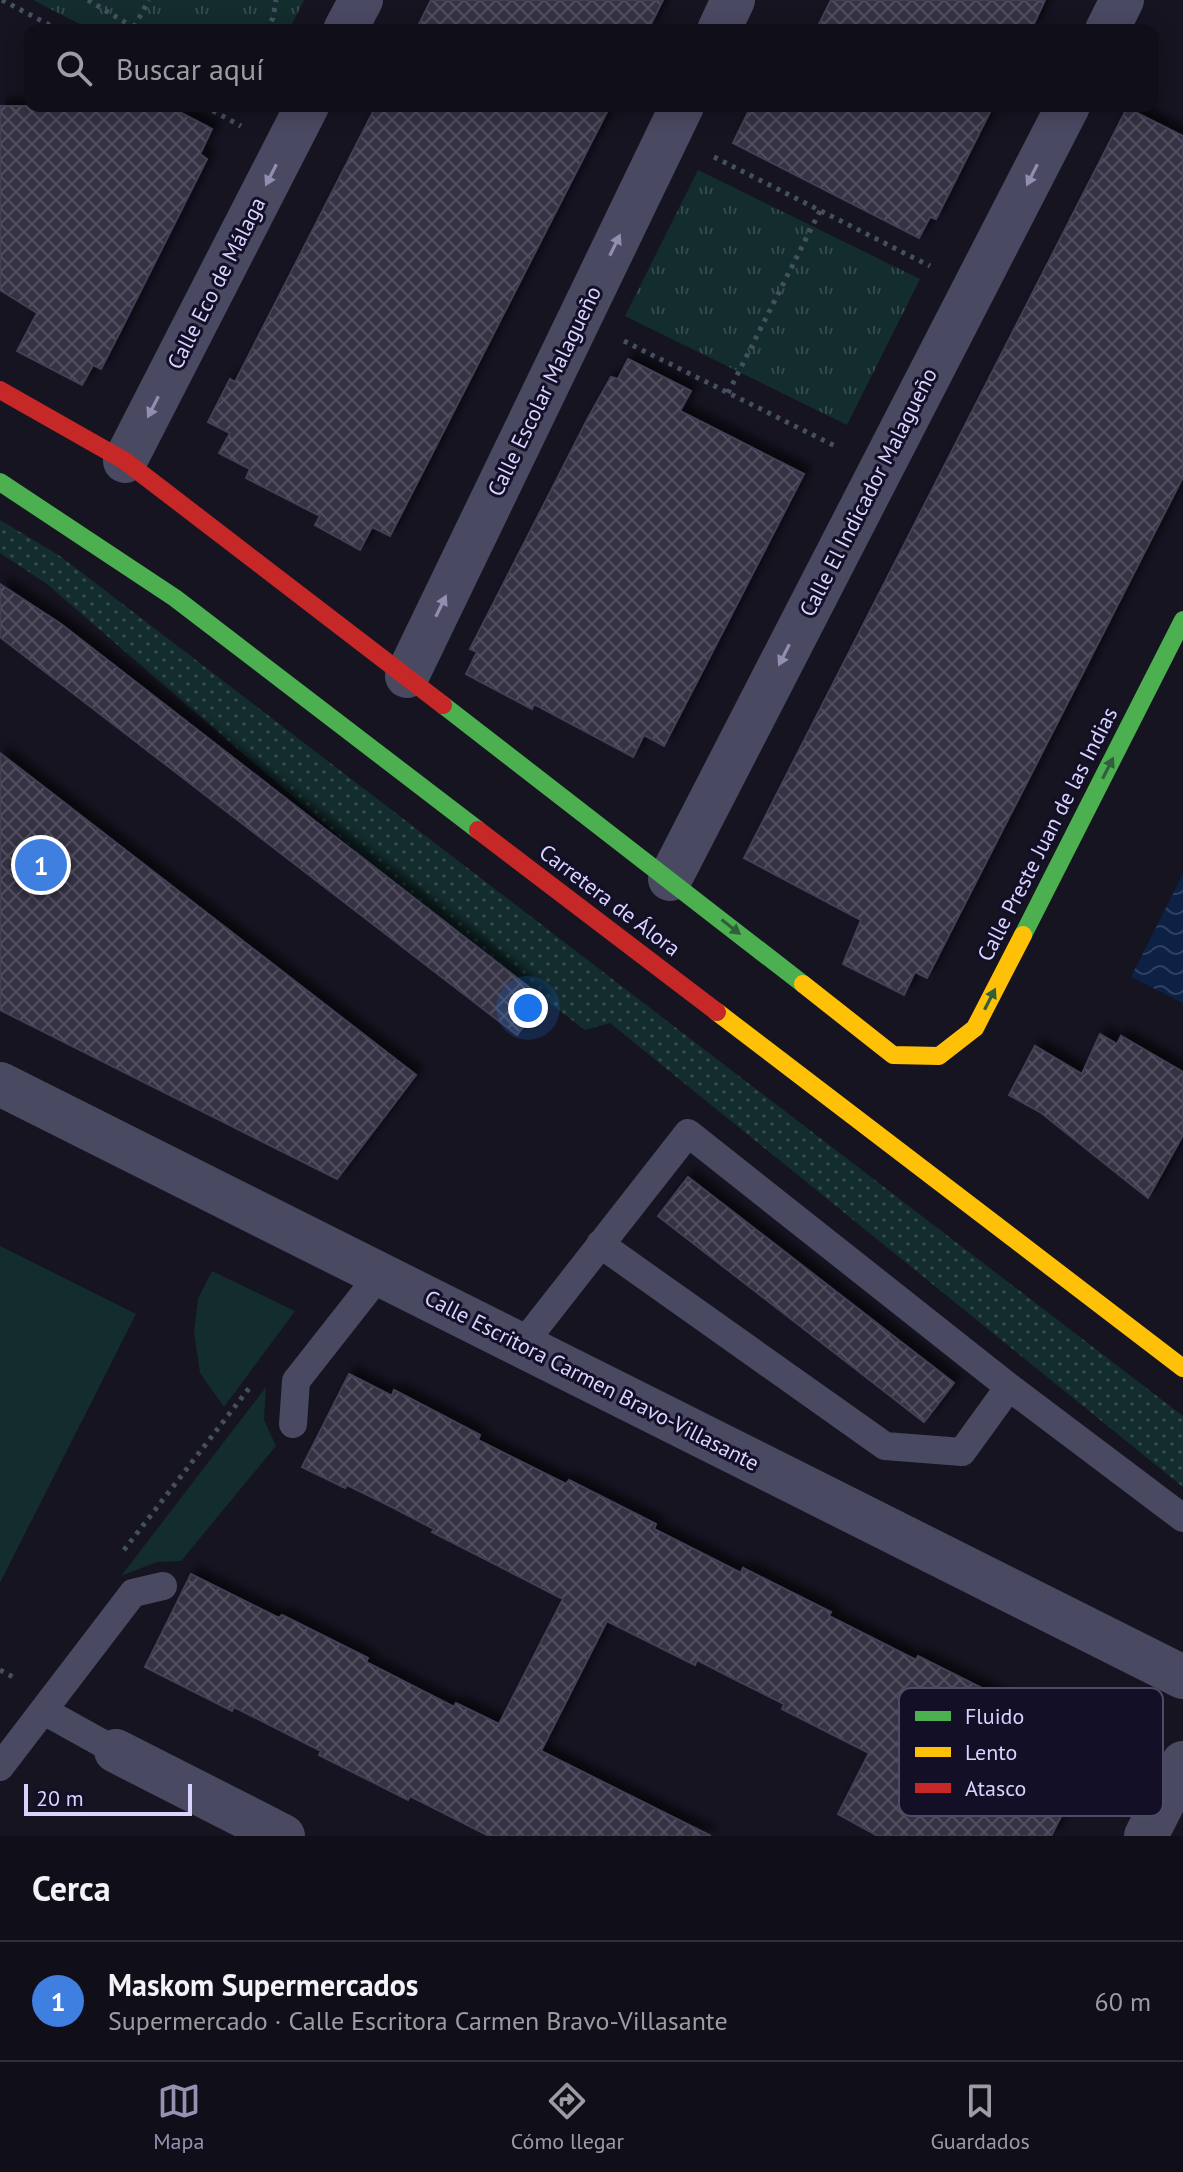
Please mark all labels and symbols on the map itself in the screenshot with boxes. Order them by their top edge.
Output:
one-way arrow [264,164,278,187]
one-way arrow [1025,164,1038,187]
street label: Calle Eco de Málaga [161,192,271,374]
one-way arrow [608,234,622,257]
street label: Calle Escolar Malagueño [481,281,607,501]
street label: Calle El Indicador Malagueño [793,363,943,621]
one-way arrow [146,395,159,418]
one-way arrow [434,594,447,617]
one-way arrow [778,644,791,667]
street label: Calle Preste Juan de las Indias [971,702,1123,966]
one-way arrow [1101,756,1115,779]
pin: 1 [15,835,67,895]
street label: Carretera de Álora [534,838,686,962]
one-way arrow [721,919,742,936]
your location [508,988,548,1028]
one-way arrow [983,988,996,1011]
street label: Calle Escritora Carmen Bravo-Villasante [420,1283,764,1477]
legend [899,1688,1163,1816]
text: Fluido [965,1702,1024,1730]
text: Lento [965,1738,1017,1766]
text: Atasco [965,1774,1026,1802]
scale bar [24,1780,192,1816]

